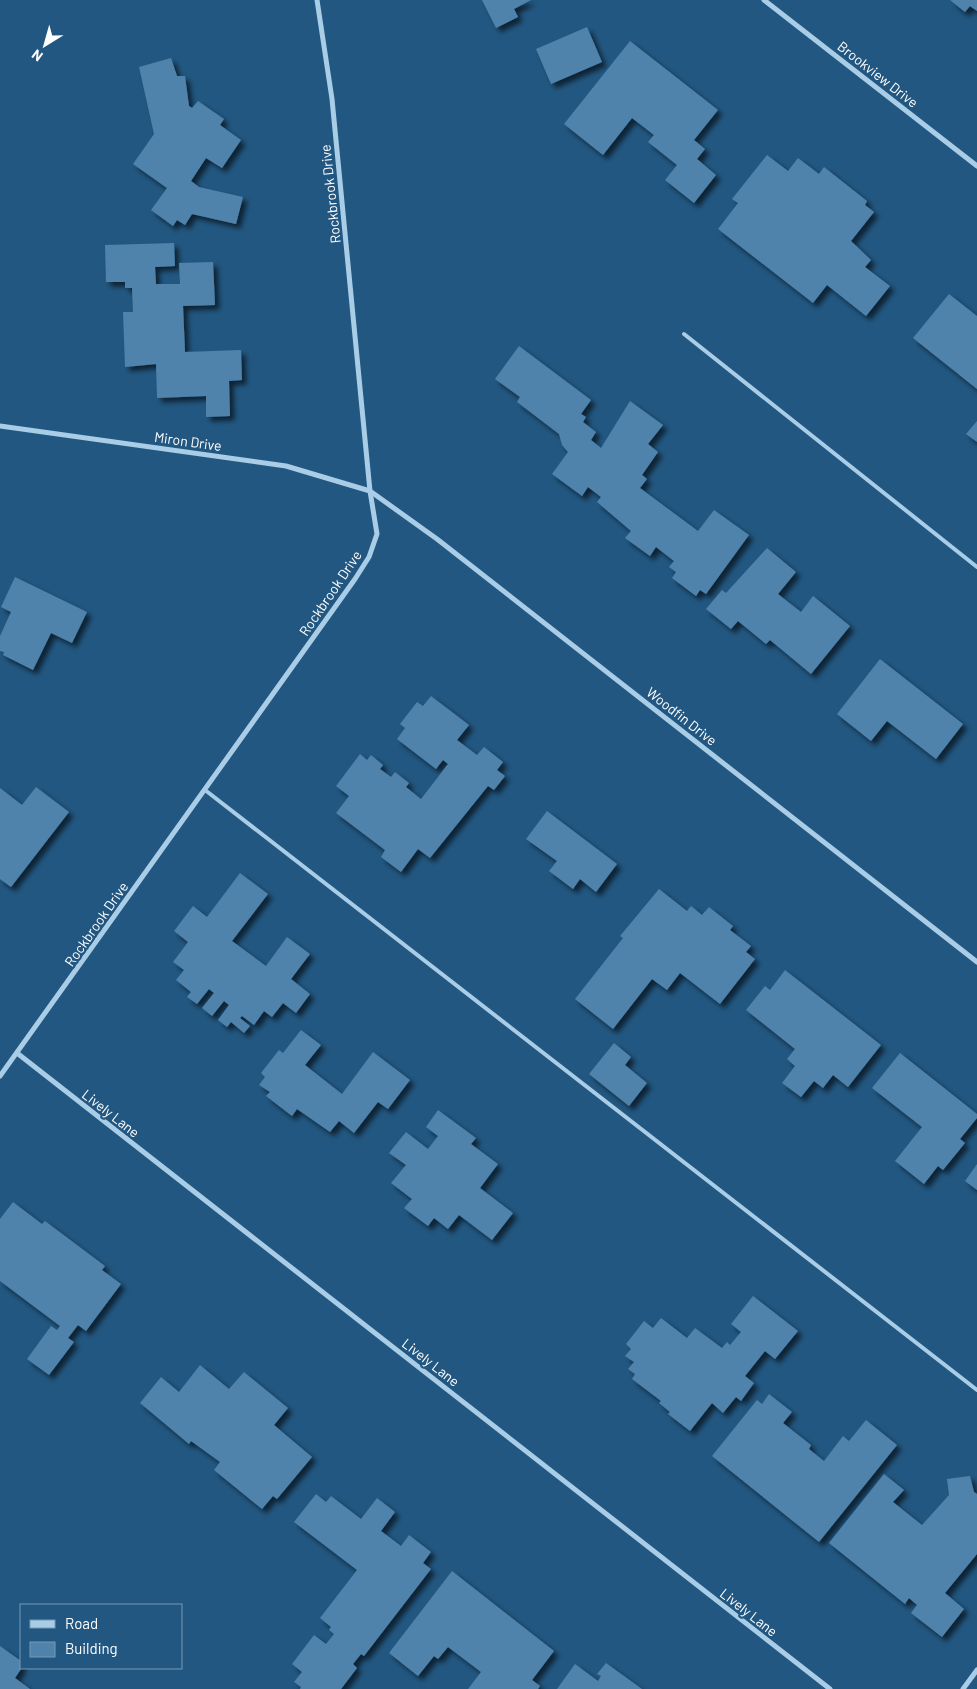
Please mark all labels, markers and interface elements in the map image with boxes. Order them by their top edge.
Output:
north arrow [20,20,70,70]
street label: Brookview Drive [834,37,922,111]
text: N [28,46,46,65]
street label: Rockbrook Drive [316,144,344,244]
street label: Miron Drive [153,428,223,454]
street label: Rockbrook Drive [295,547,365,639]
street label: Woodfin Drive [643,683,721,749]
street label: Rockbrook Drive [61,878,131,970]
street label: Lively Lane [79,1085,143,1141]
street label: Lively Lane [399,1334,463,1390]
street label: Lively Lane [717,1584,781,1640]
legend [20,1604,182,1669]
text: Road [65,1614,98,1632]
text: Building [65,1639,118,1657]

